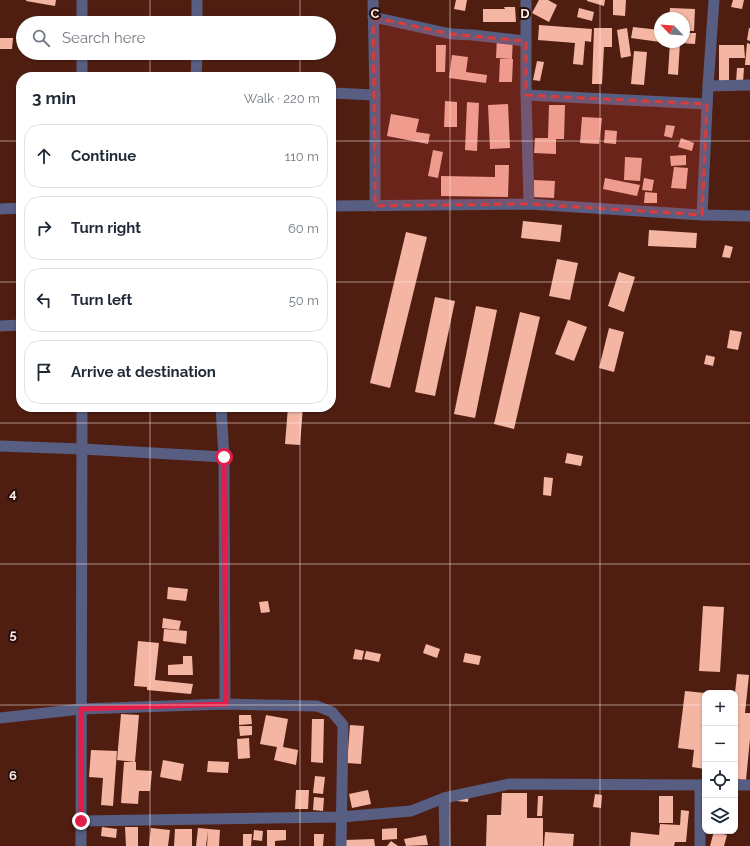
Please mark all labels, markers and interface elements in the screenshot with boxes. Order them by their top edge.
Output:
text: C [371,6,380,21]
text: D [520,6,530,21]
north arrow [654,12,690,48]
search box [16,16,336,60]
icon: search [30,27,52,49]
text: Search here [62,29,145,47]
text: 3 min [32,88,76,108]
text: Walk · 220 m [244,91,320,106]
icon: ahead [33,145,55,167]
text: Continue [71,147,136,165]
text: 110 m [285,149,319,164]
icon: right [33,217,55,239]
text: Turn right [71,219,141,237]
text: 60 m [288,221,319,236]
icon: left [33,289,55,311]
text: Turn left [71,291,132,309]
text: 50 m [289,293,319,308]
icon: arrive [33,361,55,383]
text: Arrive at destination [71,363,216,381]
route start [215,448,233,466]
text: 4 [9,486,17,501]
text: 5 [9,627,17,642]
map controls [702,690,738,834]
button: + [702,690,738,726]
button: − [702,726,738,762]
button: locate [702,762,738,798]
text: 6 [9,768,17,783]
button: layers [702,798,738,834]
route end [72,812,90,830]

